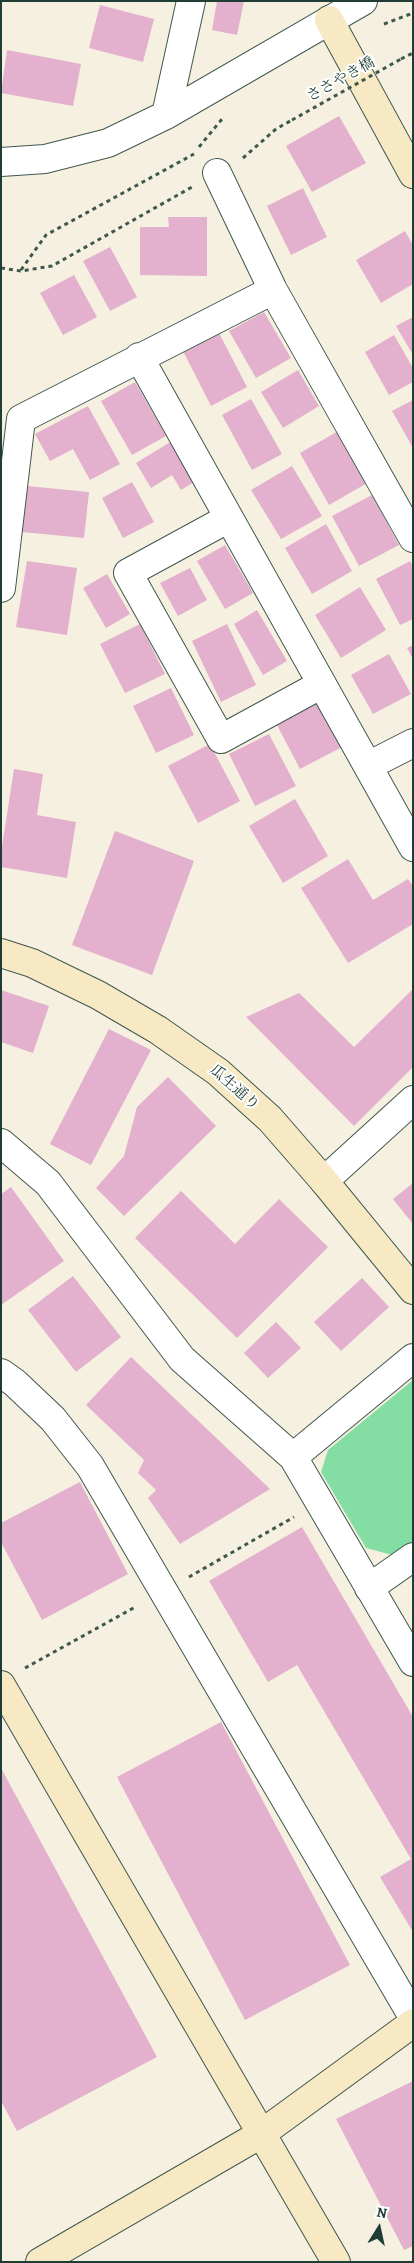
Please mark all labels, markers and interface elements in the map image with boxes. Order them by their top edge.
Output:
street label: ささやき橋 [304,54,378,106]
street label: 瓜生通り [205,1062,263,1114]
text: N [375,2202,388,2223]
north arrow [354,2203,404,2253]

